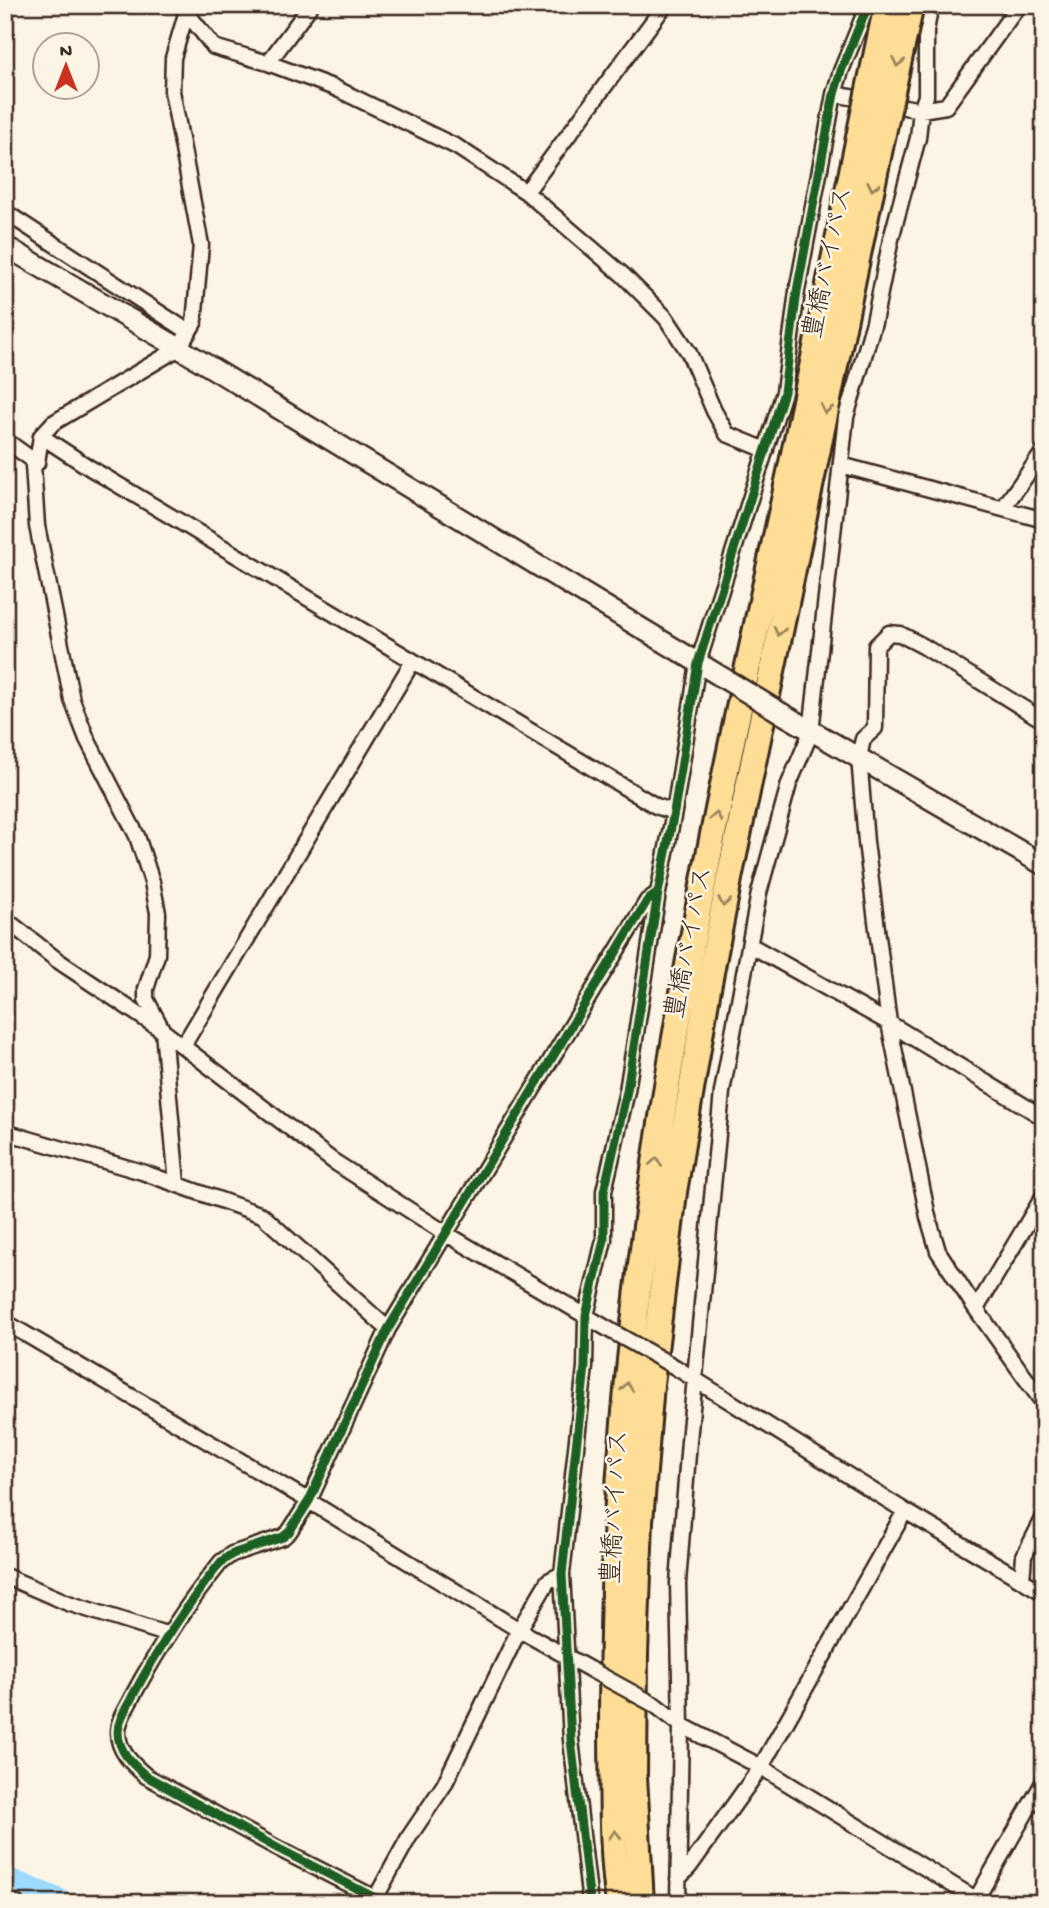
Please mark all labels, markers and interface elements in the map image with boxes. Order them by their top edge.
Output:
north arrow [32,32,102,102]
text: N [60,41,72,64]
one-way arrow [892,56,907,68]
one-way arrow [866,180,881,192]
street label: 豊橋バイパス [797,183,862,342]
one-way arrow [820,403,835,415]
one-way arrow [773,625,788,637]
one-way arrow [708,811,723,823]
street label: 豊橋バイパス [659,863,721,1022]
one-way arrow [718,896,733,908]
one-way arrow [648,1156,663,1168]
one-way arrow [620,1382,635,1393]
street label: 豊橋バイパス [596,1429,637,1586]
one-way arrow [607,1829,622,1840]

